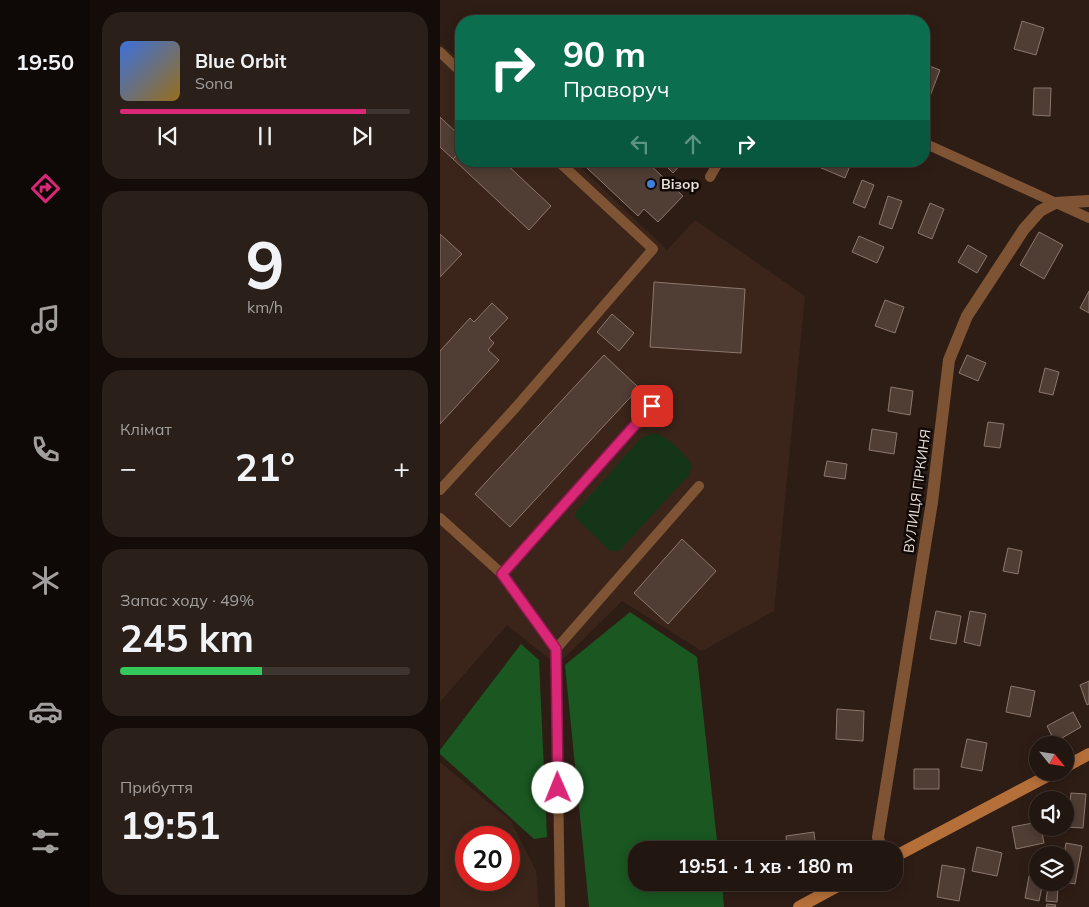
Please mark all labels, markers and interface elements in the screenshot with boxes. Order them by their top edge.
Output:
text: 90 m [563,32,646,76]
icon: right [480,35,545,100]
text: 19:50 [16,48,74,76]
text: Blue Orbit [195,49,286,73]
text: Sona [195,73,233,93]
text: Праворуч [563,75,669,103]
icon: previous [154,122,182,150]
icon: pause [251,122,279,150]
icon: next [348,122,376,150]
icon: left [626,130,654,158]
icon: ahead [679,130,707,158]
icon: right [732,130,760,158]
icon: directions [28,171,63,206]
place label: Візор [661,175,699,193]
marker: Візор [645,178,657,190]
text: 9 [245,224,285,305]
text: km/h [247,297,283,317]
icon: music [28,302,63,337]
pin [631,385,673,427]
icon: arrive [638,392,666,420]
text: Клімат [120,419,172,439]
street label: ВУЛИЦЯ ГІРКИНЯ [899,428,935,554]
icon: phone [28,432,63,467]
text: 21° [235,443,295,491]
text: − [120,450,137,485]
text: + [393,450,410,485]
icon: climate [28,563,63,598]
text: Запас ходу · 49% [120,590,254,610]
text: 245 km [120,614,254,662]
icon: car [28,694,63,729]
north arrow [1029,736,1074,781]
map controls [1029,736,1074,891]
position arrow [531,761,583,813]
text: Прибуття [120,777,193,797]
button: sound [1029,791,1074,836]
text: 19:51 [120,801,221,849]
icon: filters [28,824,63,859]
speed limit sign: 20 [455,826,520,891]
button: layers [1029,846,1074,891]
text: 19:51 · 1 хв · 180 m [678,854,853,878]

